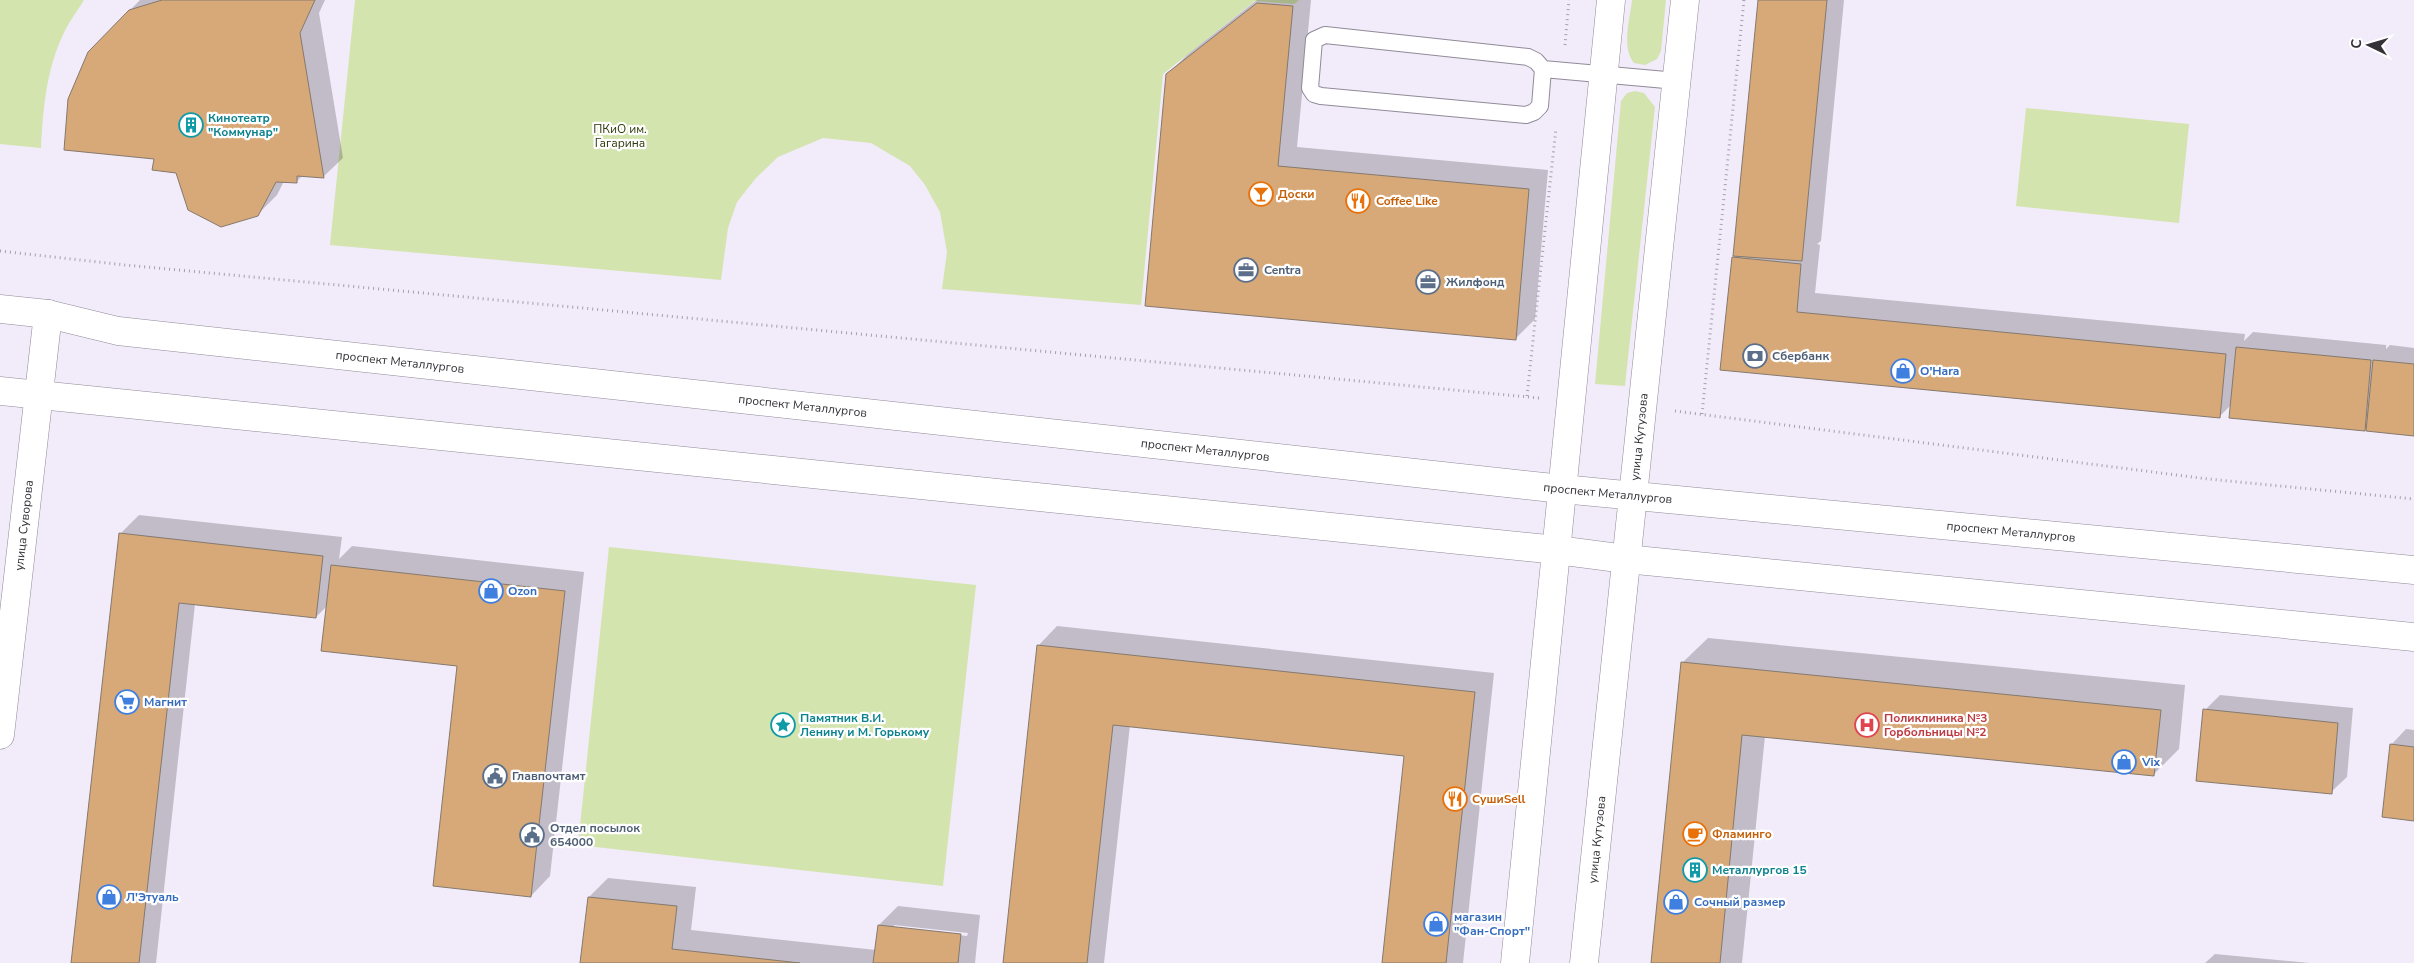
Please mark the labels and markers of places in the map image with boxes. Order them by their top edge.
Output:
place label: Кинотеатр "Коммунар" [208,110,278,140]
building icon: Кинотеатр "Коммунар" [178,112,204,138]
bar icon: Доски [1248,181,1274,207]
place label: Доски [1278,186,1314,202]
restaurant icon: Coffee Like [1345,188,1371,214]
place label: Coffee Like [1376,193,1438,209]
office icon: Centra [1233,257,1259,283]
place label: Centra [1264,262,1301,278]
office icon: Жилфонд [1415,269,1441,295]
place label: Жилфонд [1446,274,1505,290]
bank icon: Сбербанк [1742,343,1768,369]
place label: Сбербанк [1772,348,1829,364]
shop icon: O'Hara [1890,358,1916,384]
place label: O'Hara [1920,363,1959,379]
shop icon: Ozon [478,578,504,604]
place label: Ozon [508,583,537,599]
supermarket icon: Магнит [114,689,140,715]
place label: Магнит [144,694,187,710]
place label: Памятник В.И. Ленину и М. Горькому [800,710,930,740]
place label: Поликлиника №3 Горбольницы №2 [1884,710,1987,740]
place icon: Памятник В.И. Ленину и М. Горькому [770,712,796,738]
hospital icon: Поликлиника №3 Горбольницы №2 [1854,712,1880,738]
shop icon: Vix [2111,749,2137,775]
place label: Vix [2141,754,2161,770]
public building icon: Главпочтамт [482,763,508,789]
place label: Главпочтамт [512,768,586,784]
restaurant icon: СушиSell [1442,786,1468,812]
place label: СушиSell [1472,791,1526,807]
place label: Отдел посылок 654000 [550,820,640,850]
cafe icon: Фламинго [1682,821,1708,847]
public building icon: Отдел посылок 654000 [519,822,545,848]
place label: Фламинго [1712,826,1772,842]
building icon: Металлургов 15 [1682,857,1708,883]
place label: Металлургов 15 [1712,862,1807,878]
shop icon: Л'Этуаль [96,884,122,910]
place label: Л'Этуаль [126,889,179,905]
shop icon: Сочный размер [1663,889,1689,915]
place label: Сочный размер [1694,894,1786,910]
place label: магазин "Фан-Спорт" [1454,909,1530,939]
shop icon: магазин "Фан-Спорт" [1423,911,1449,937]

